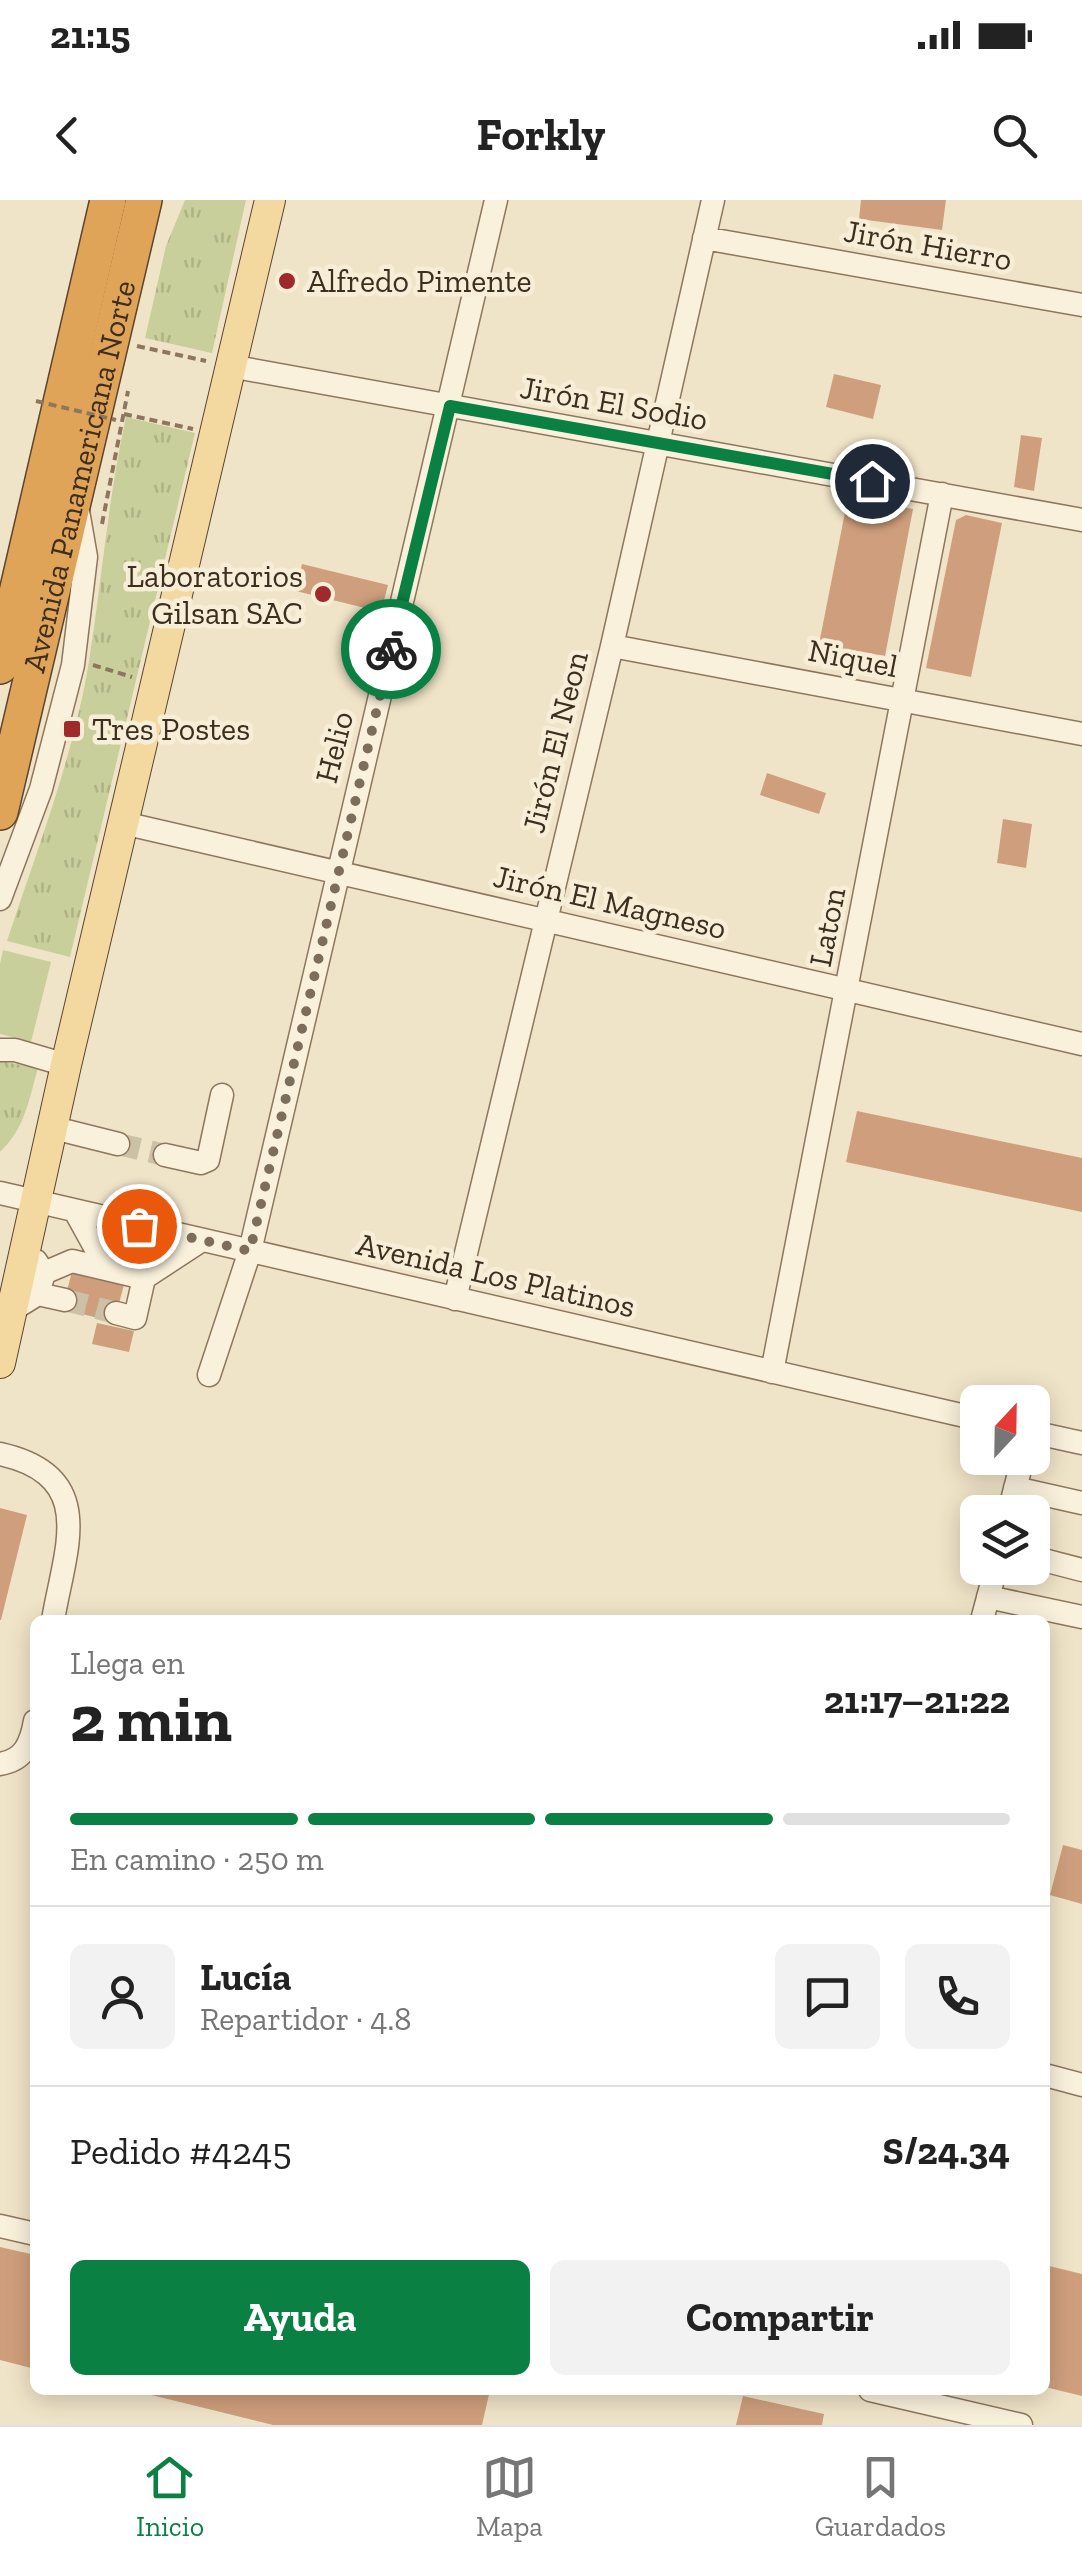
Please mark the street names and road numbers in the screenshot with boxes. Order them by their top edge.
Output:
street label: Jirón Hierro [841,212,1015,278]
street label: Avenida Panamericana Norte [15,276,143,676]
street label: Jirón El Sodio [517,368,711,438]
street label: Niquel [805,631,901,685]
street label: Jirón El Neon [514,647,596,837]
street label: Helio [307,707,361,787]
street label: Jirón El Magneso [490,857,730,947]
street label: Laton [801,884,853,970]
street label: Avenida Los Platinos [353,1224,639,1326]

